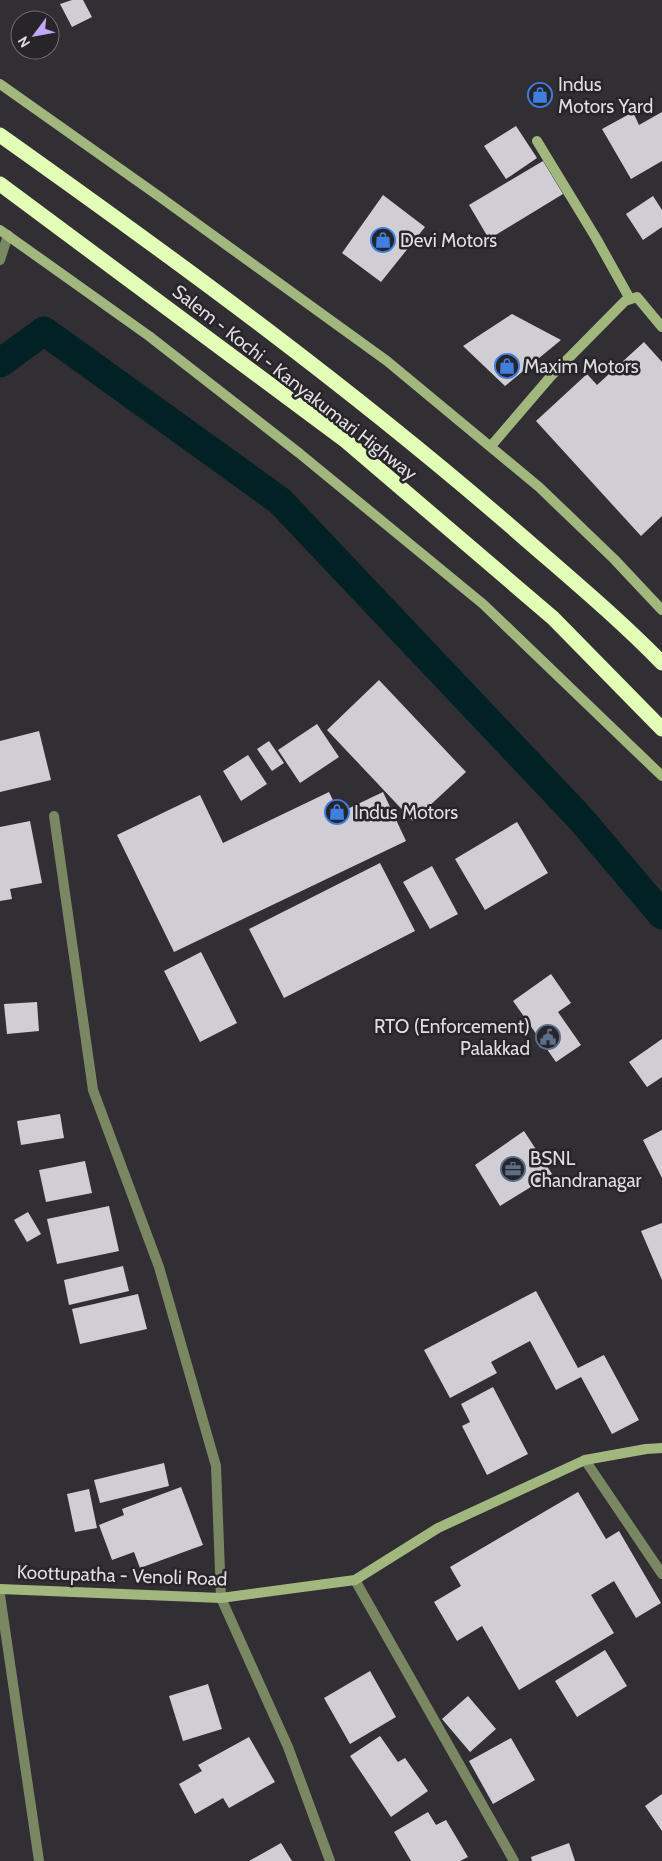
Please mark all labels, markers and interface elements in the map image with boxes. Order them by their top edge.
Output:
north arrow [10,10,60,60]
text: N [14,33,34,51]
place label: Indus Motors Yard [558,73,653,118]
shop icon: Indus Motors Yard [527,82,553,108]
shop icon: Devi Motors [370,227,396,253]
place label: Devi Motors [400,229,497,252]
street label: Salem - Kochi - Kanyakumari Highway [168,280,422,485]
shop icon: Maxim Motors [494,353,520,379]
place label: Maxim Motors [524,355,639,378]
shop icon: Indus Motors [324,799,350,825]
place label: Indus Motors [354,801,458,824]
place label: RTO (Enforcement) Palakkad [374,1015,530,1060]
public building icon: RTO (Enforcement) Palakkad [535,1024,561,1050]
place label: BSNL Chandranagar [530,1147,642,1192]
office icon: BSNL Chandranagar [500,1156,526,1182]
street label: Koottupatha - Venoli Road [16,1560,228,1591]

